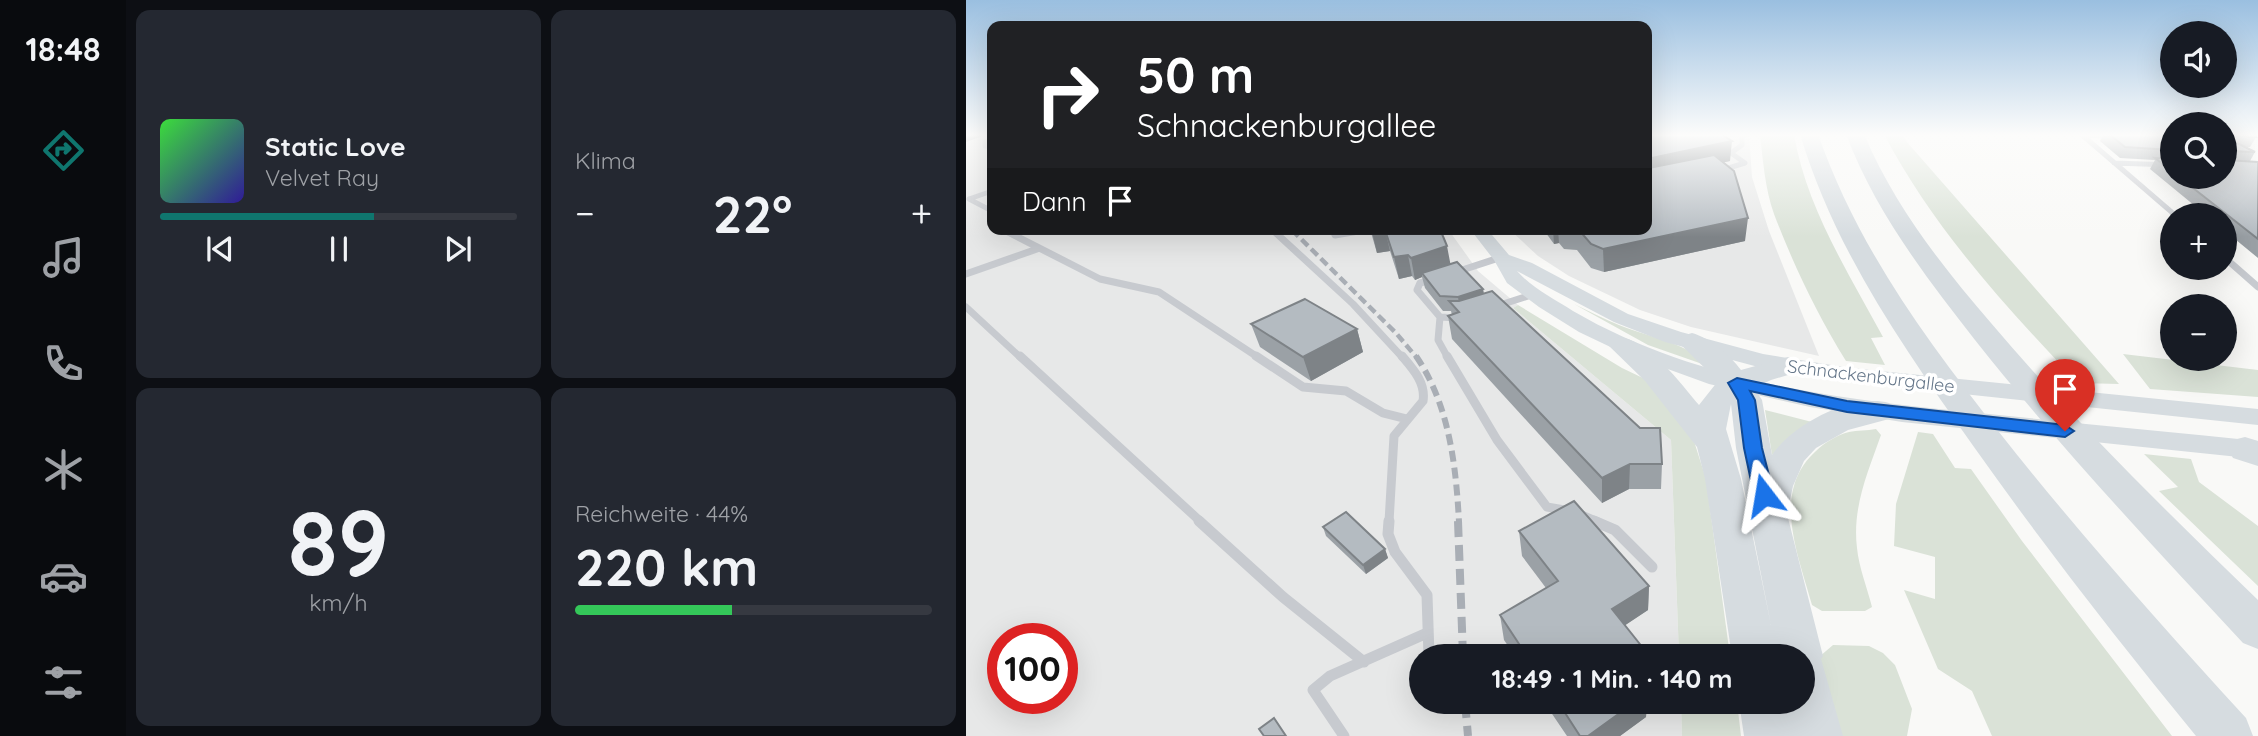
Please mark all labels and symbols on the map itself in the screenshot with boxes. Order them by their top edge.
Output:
street label: Schnackenburgallee [1786,354,1956,398]
pin [2035,359,2095,431]
position arrow [1727,458,1801,532]
speed limit sign: 100 [987,623,1078,714]

